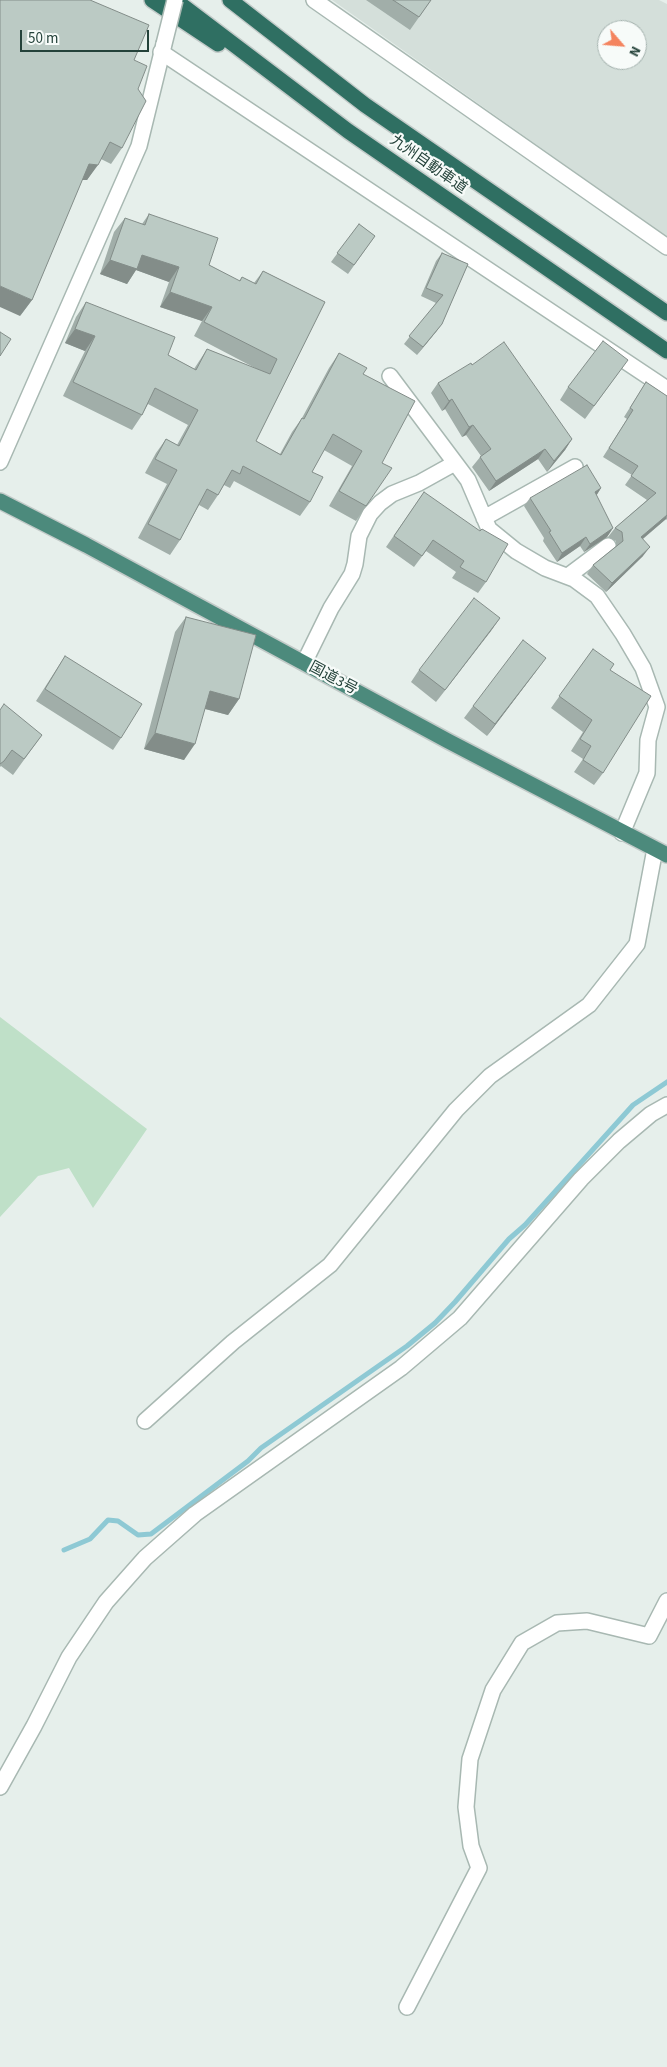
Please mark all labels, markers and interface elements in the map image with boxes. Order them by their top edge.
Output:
scale bar [22,20,151,52]
north arrow [597,20,647,70]
text: 50 m [28,28,58,49]
text: N [623,43,645,60]
street label: 九州自動車道 [386,132,470,198]
street label: 国道3号 [306,659,360,699]

